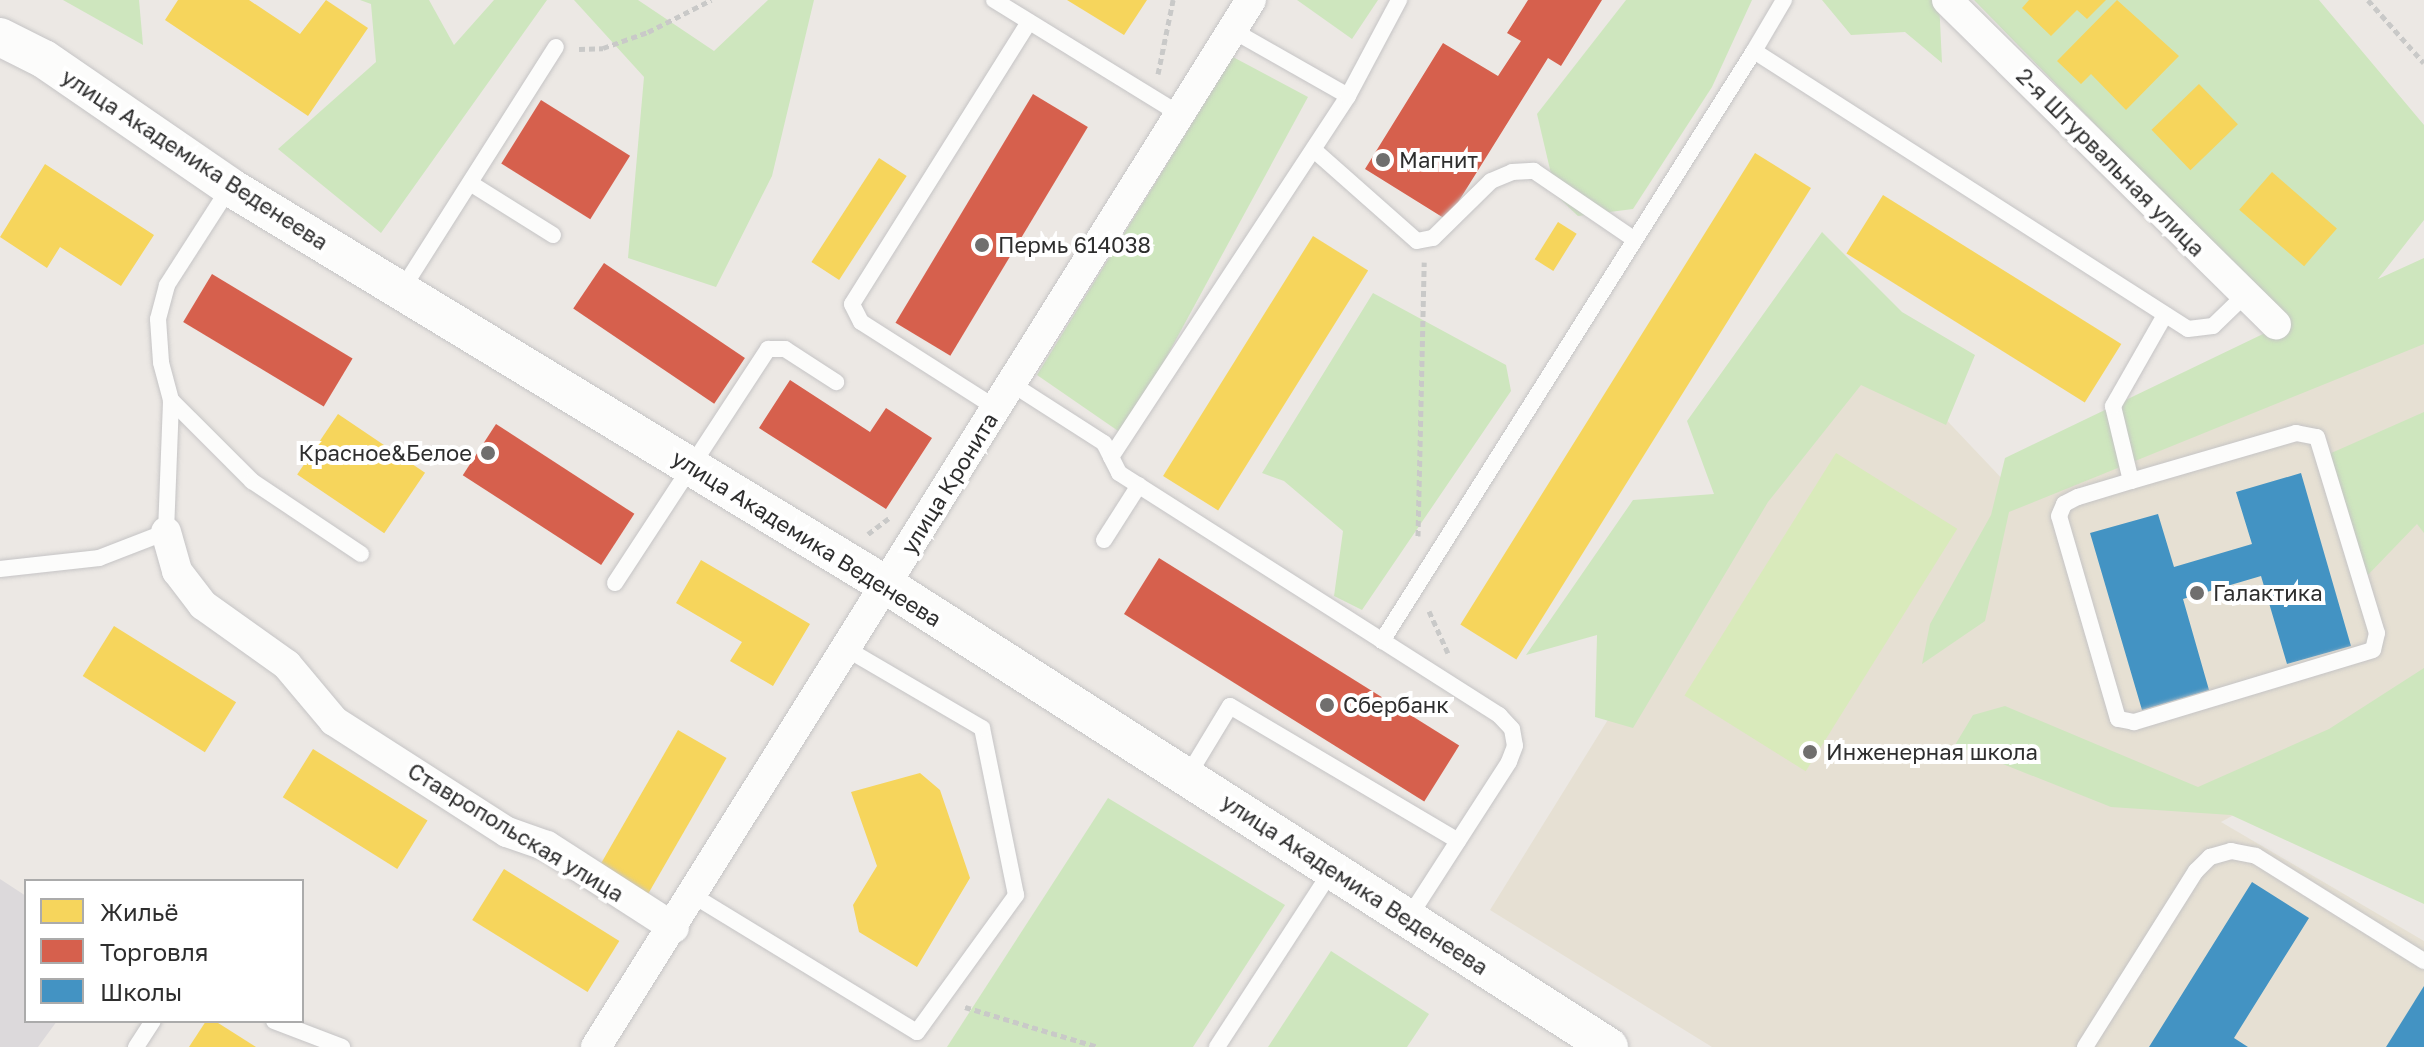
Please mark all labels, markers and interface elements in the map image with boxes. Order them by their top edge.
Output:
street label: 2-я Штурвальная улица [2011,62,2211,262]
street label: улица Академика Веденеева [57,63,333,255]
place label: Магнит [1399,147,1478,173]
marker: Магнит [1374,151,1392,169]
place label: Пермь 614038 [998,232,1151,258]
marker: Пермь 614038 [973,236,991,254]
street label: улица Кронита [895,407,1003,559]
place label: Красное&Белое [299,440,472,466]
marker: Красное&Белое [479,444,497,462]
street label: улица Академика Веденеева [668,444,946,632]
place label: Галактика [2213,580,2323,606]
marker: Галактика [2188,584,2206,602]
place label: Сбербанк [1343,692,1449,718]
marker: Сбербанк [1318,696,1336,714]
place label: Инженерная школа [1826,739,2038,765]
marker: Инженерная школа [1801,743,1819,761]
street label: Ставропольская улица [403,757,629,907]
street label: улица Академика Веденеева [1217,788,1493,980]
legend [24,879,304,1023]
text: Жильё [100,897,178,926]
text: Торговля [100,937,208,966]
text: Школы [100,977,182,1006]

